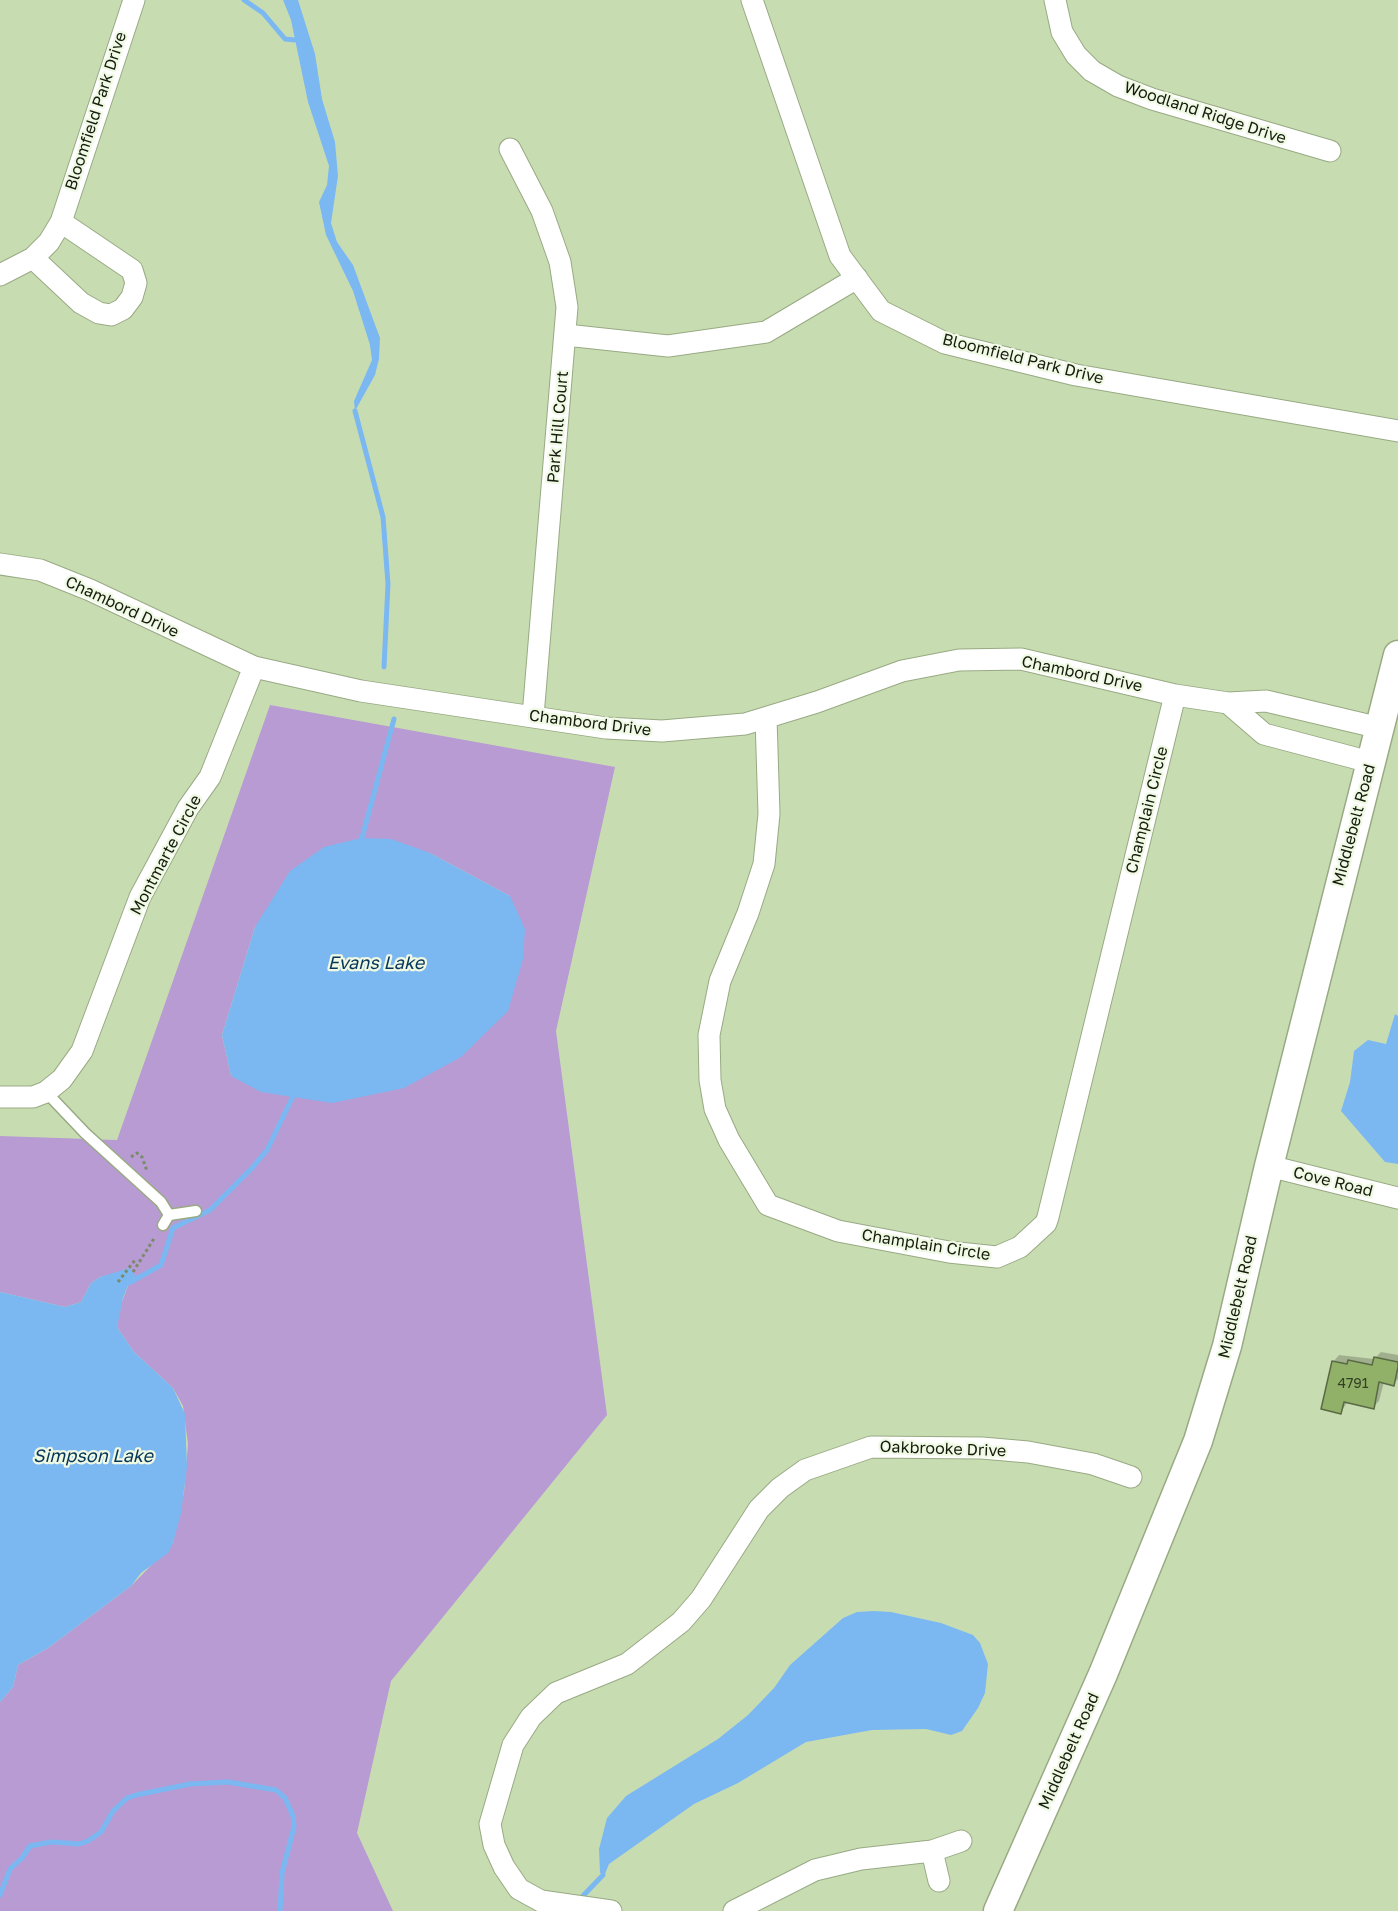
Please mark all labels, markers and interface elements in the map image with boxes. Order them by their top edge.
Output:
street label: Bloomfield Park Drive [61,29,131,193]
street label: Woodland Ridge Drive [1121,78,1289,148]
street label: Bloomfield Park Drive [940,330,1106,388]
street label: Park Hill Court [544,370,572,484]
street label: Chambord Drive [62,572,182,642]
street label: Chambord Drive [1020,652,1144,696]
street label: Chambord Drive [528,706,652,740]
street label: Champlain Circle [1122,744,1172,876]
street label: Middlebelt Road [1328,762,1380,888]
street label: Montmarte Circle [126,792,206,918]
water label: Evans Lake [328,952,424,974]
street label: Cove Road [1291,1163,1375,1201]
street label: Champlain Circle [860,1225,992,1265]
street label: Middlebelt Road [1215,1234,1261,1360]
house number: 4791 [1337,1376,1369,1392]
street label: Oakbrooke Drive [879,1437,1007,1461]
water label: Simpson Lake [33,1445,153,1467]
street label: Middlebelt Road [1035,1690,1103,1812]

